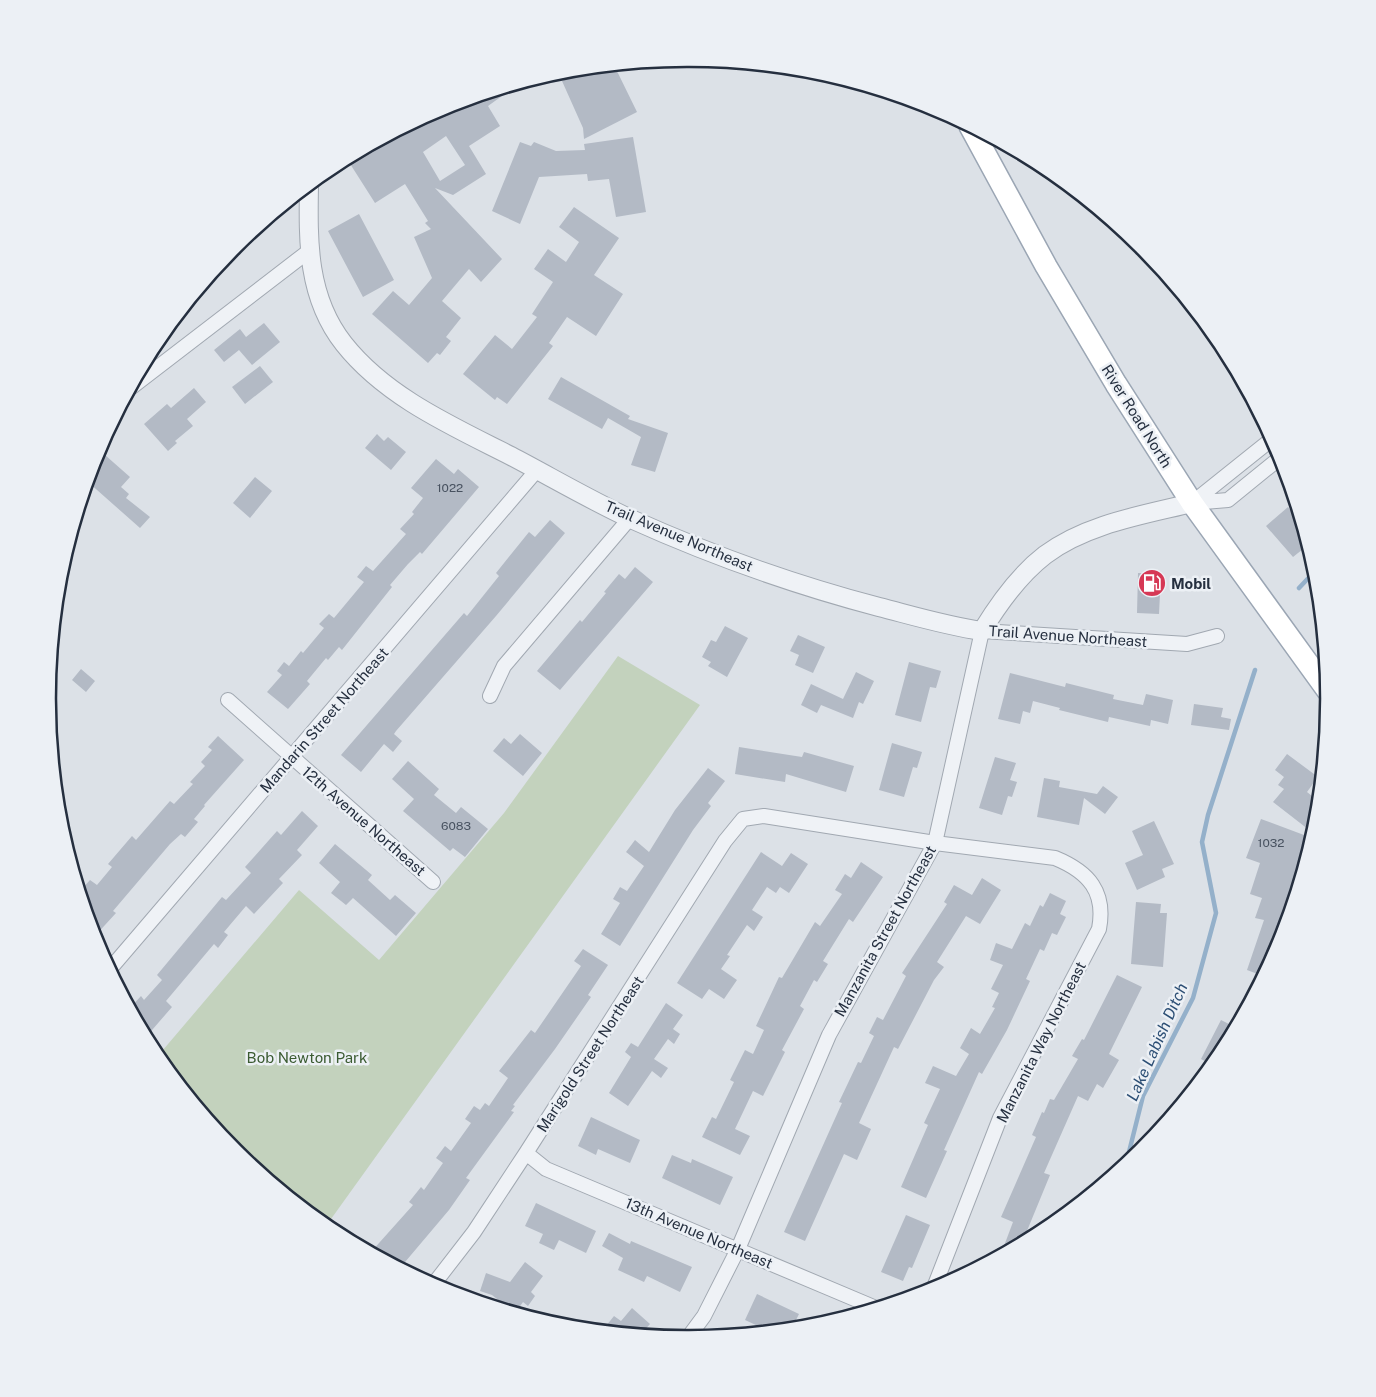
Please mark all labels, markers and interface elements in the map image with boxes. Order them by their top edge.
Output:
street label: River Road North [1098,361,1176,471]
house number: 1022 [437,481,463,495]
street label: Trail Avenue Northeast [602,497,756,575]
fuel station icon: Mobil [1137,568,1167,598]
place label: Mobil [1171,575,1211,592]
street label: Trail Avenue Northeast [988,622,1148,650]
street label: Mandarin Street Northeast [256,644,392,796]
street label: 12th Avenue Northeast [299,763,429,879]
house number: 6083 [441,819,471,833]
house number: 1032 [1258,836,1284,850]
street label: Manzanita Street Northeast [831,842,939,1020]
street label: Manzanita Way Northeast [993,958,1089,1125]
street label: Marigold Street Northeast [533,973,647,1135]
water label: Lake Labish Ditch [1123,980,1191,1104]
park label: Bob Newton Park [247,1049,367,1066]
street label: 13th Avenue Northeast [623,1194,775,1272]

